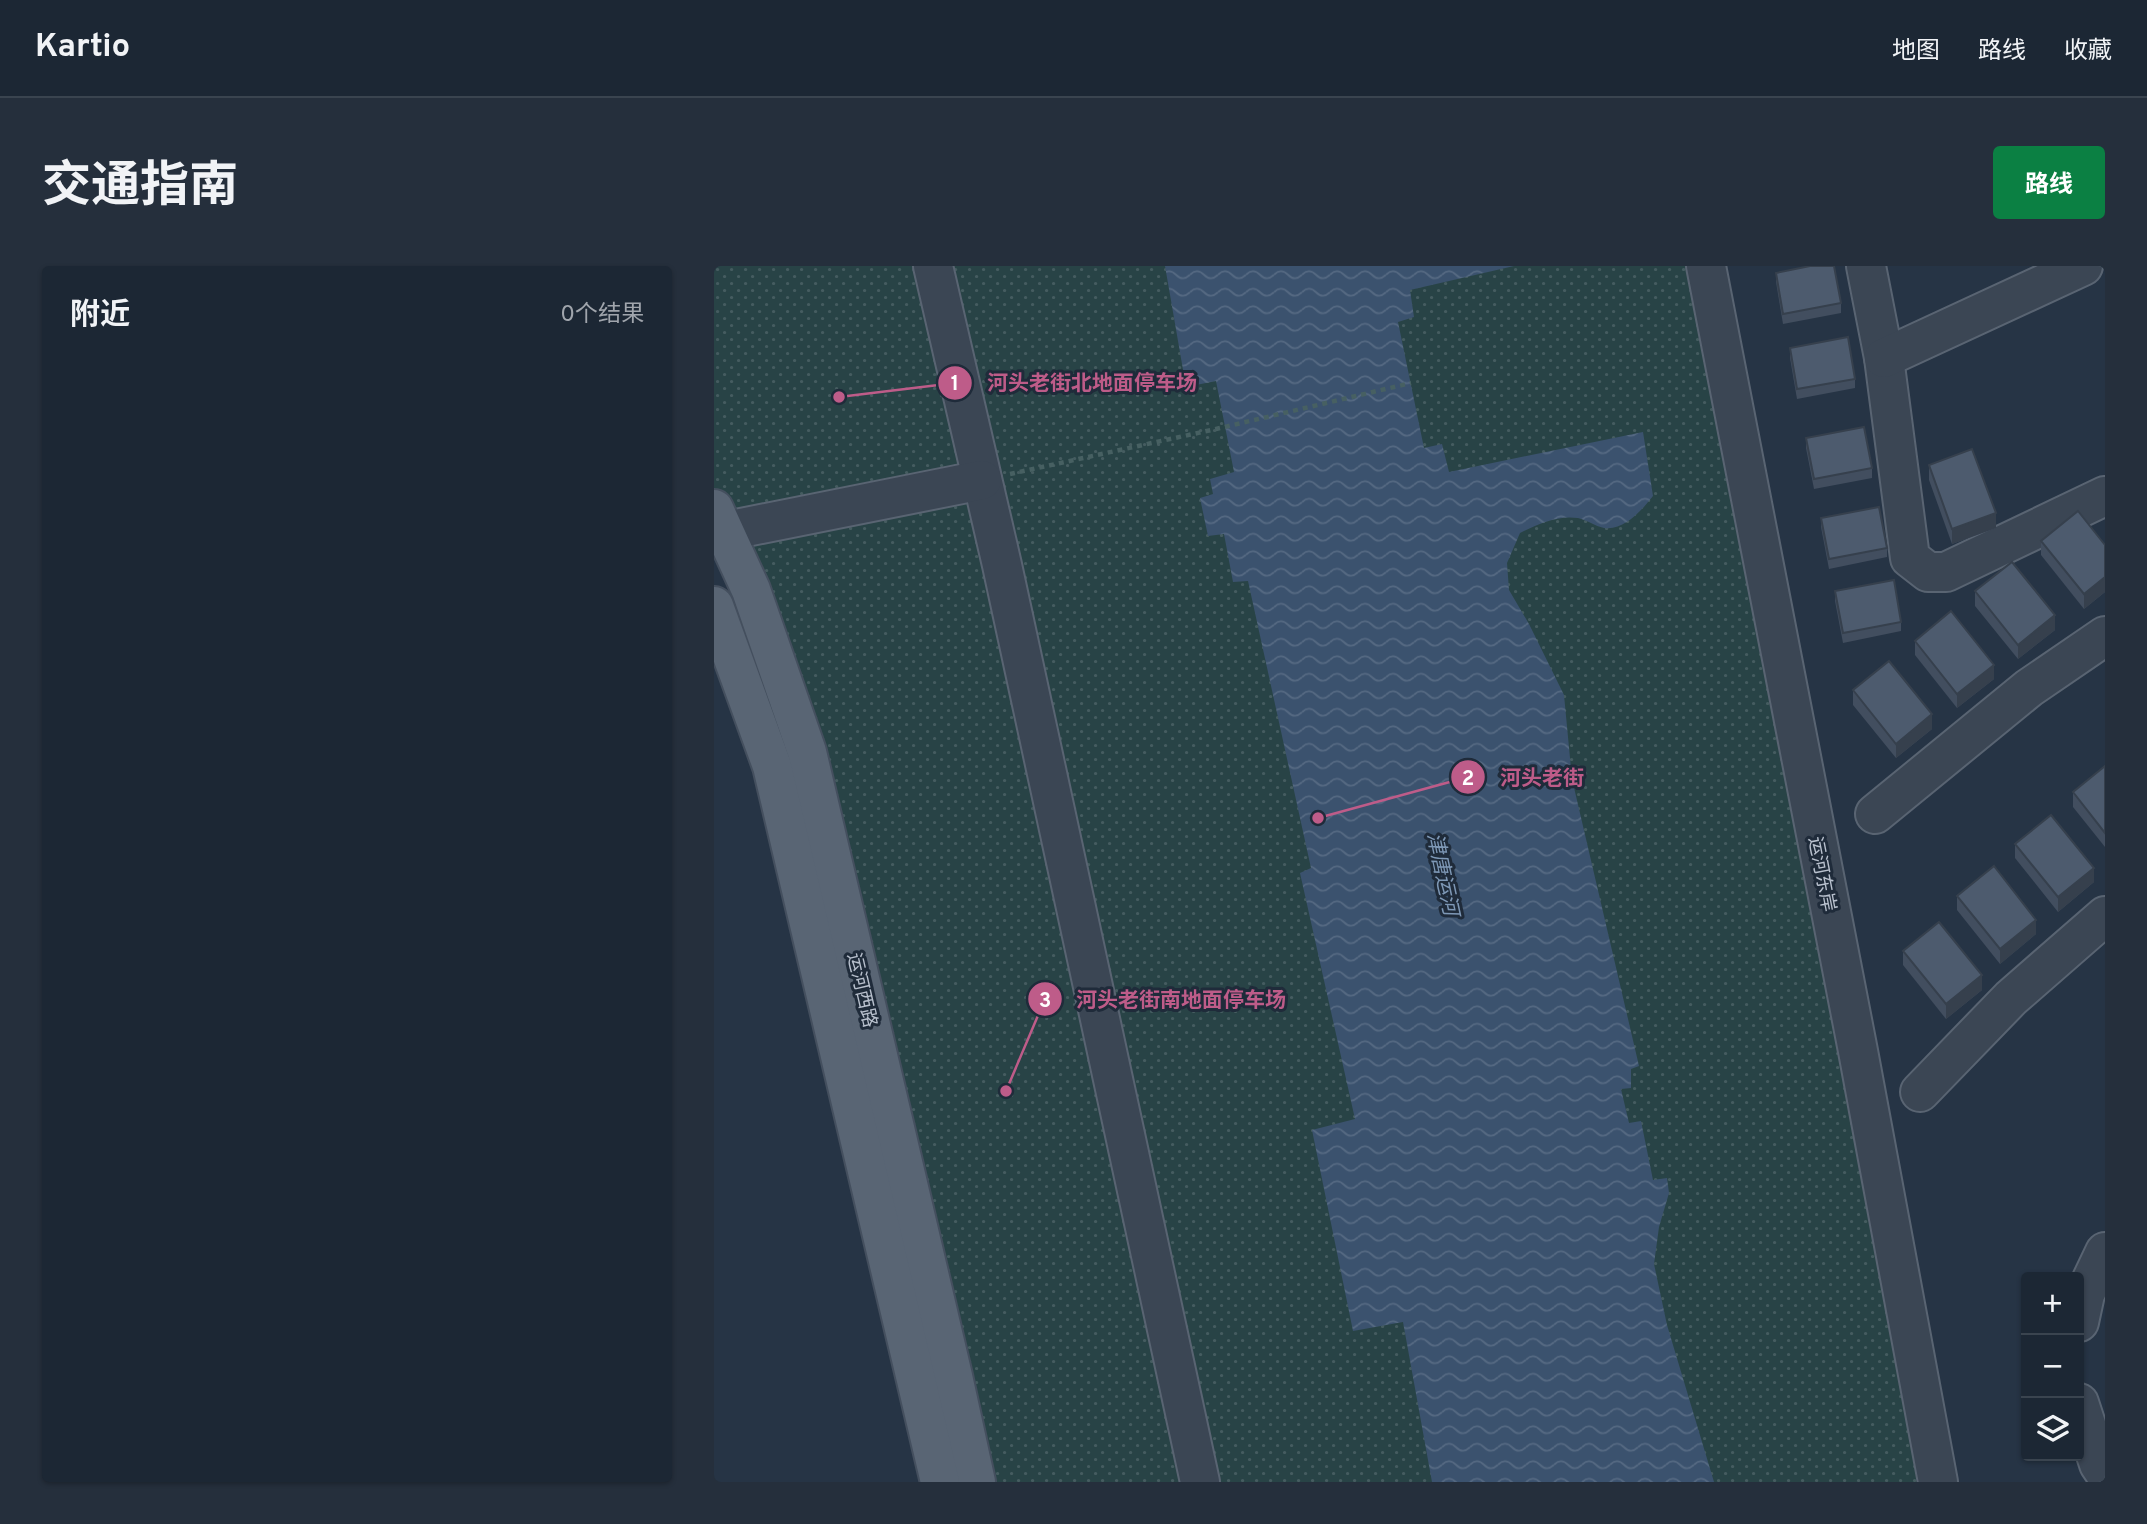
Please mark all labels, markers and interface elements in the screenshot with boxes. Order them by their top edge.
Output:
text: Kartio [35,27,130,69]
text: 地图 [1892,37,1940,67]
text: 路线 [1978,37,2026,67]
text: 收藏 [2064,37,2112,67]
button: 路线 [1993,146,2105,219]
text: 交通指南 [42,158,238,220]
text: 附近 [70,298,130,335]
text: 0个结果 [560,301,644,330]
callout: 河头老街北地面停车场 [938,362,1211,404]
text: 1 [951,371,959,398]
text: 河头老街北地面停车场 [987,371,1197,398]
callout: 河头老街 [1451,756,1598,798]
text: 2 [1462,766,1474,793]
text: 河头老街 [1500,766,1584,793]
water label: 津唐运河 [1420,830,1464,922]
street label: 运河东岸 [1802,835,1840,914]
street label: 运河西路 [841,951,881,1030]
callout: 河头老街南地面停车场 [1027,978,1300,1020]
text: 3 [1039,988,1051,1015]
text: 河头老街南地面停车场 [1076,988,1286,1015]
map controls [2021,1272,2084,1461]
button: + [2021,1272,2084,1335]
button: − [2021,1335,2084,1398]
button: layers [2021,1398,2084,1461]

